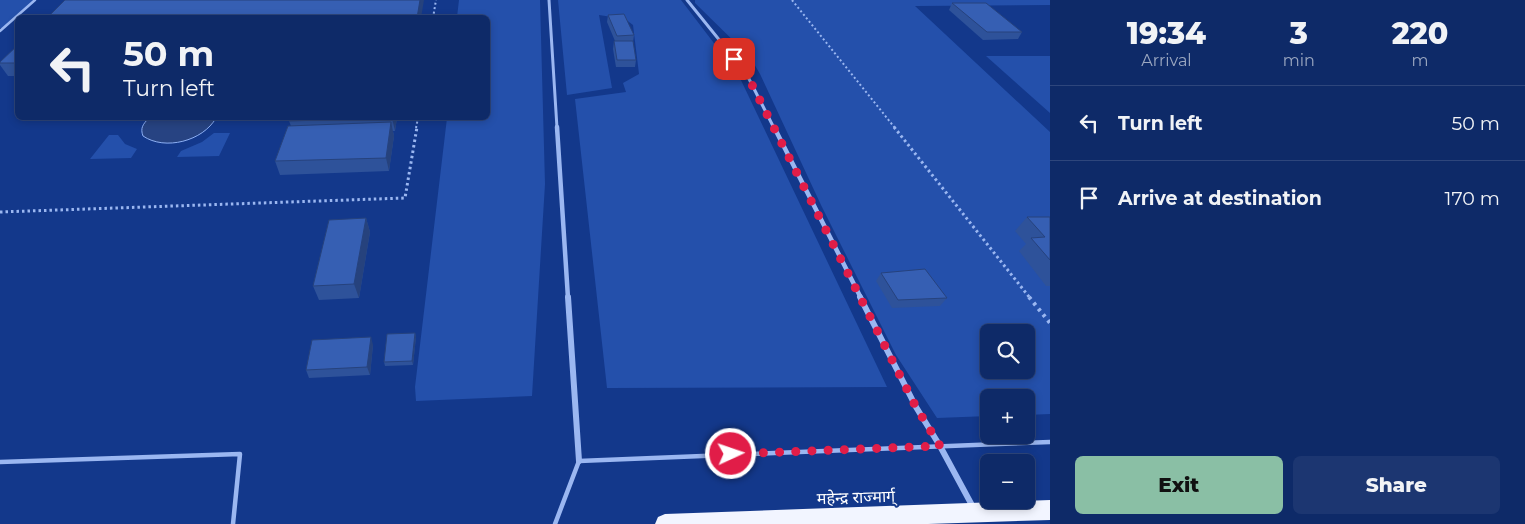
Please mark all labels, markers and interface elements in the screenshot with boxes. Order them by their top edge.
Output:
text: 19:34 [1127,15,1206,52]
text: 3 [1290,15,1308,52]
text: 220 [1392,15,1448,52]
text: 50 m [123,32,214,75]
icon: left [40,35,105,100]
pin [713,38,755,80]
icon: arrive [720,45,748,73]
text: Arrival [1141,51,1192,70]
text: min [1283,51,1315,70]
text: m [1411,51,1428,70]
text: Turn left [123,75,215,102]
icon: left [1075,109,1103,137]
text: Turn left [1118,112,1203,135]
text: 50 m [1452,112,1500,135]
icon: arrive [1075,184,1103,212]
text: Arrive at destination [1118,187,1322,210]
text: 170 m [1445,187,1500,210]
map controls [980,324,1035,509]
button: search [980,324,1035,379]
button: + [980,389,1035,444]
position arrow [704,427,756,479]
button: − [980,454,1035,509]
button: Exit [1075,456,1283,514]
button: Share [1293,456,1500,514]
street label: महेन्द्र राज्मार्ग् [817,487,898,509]

